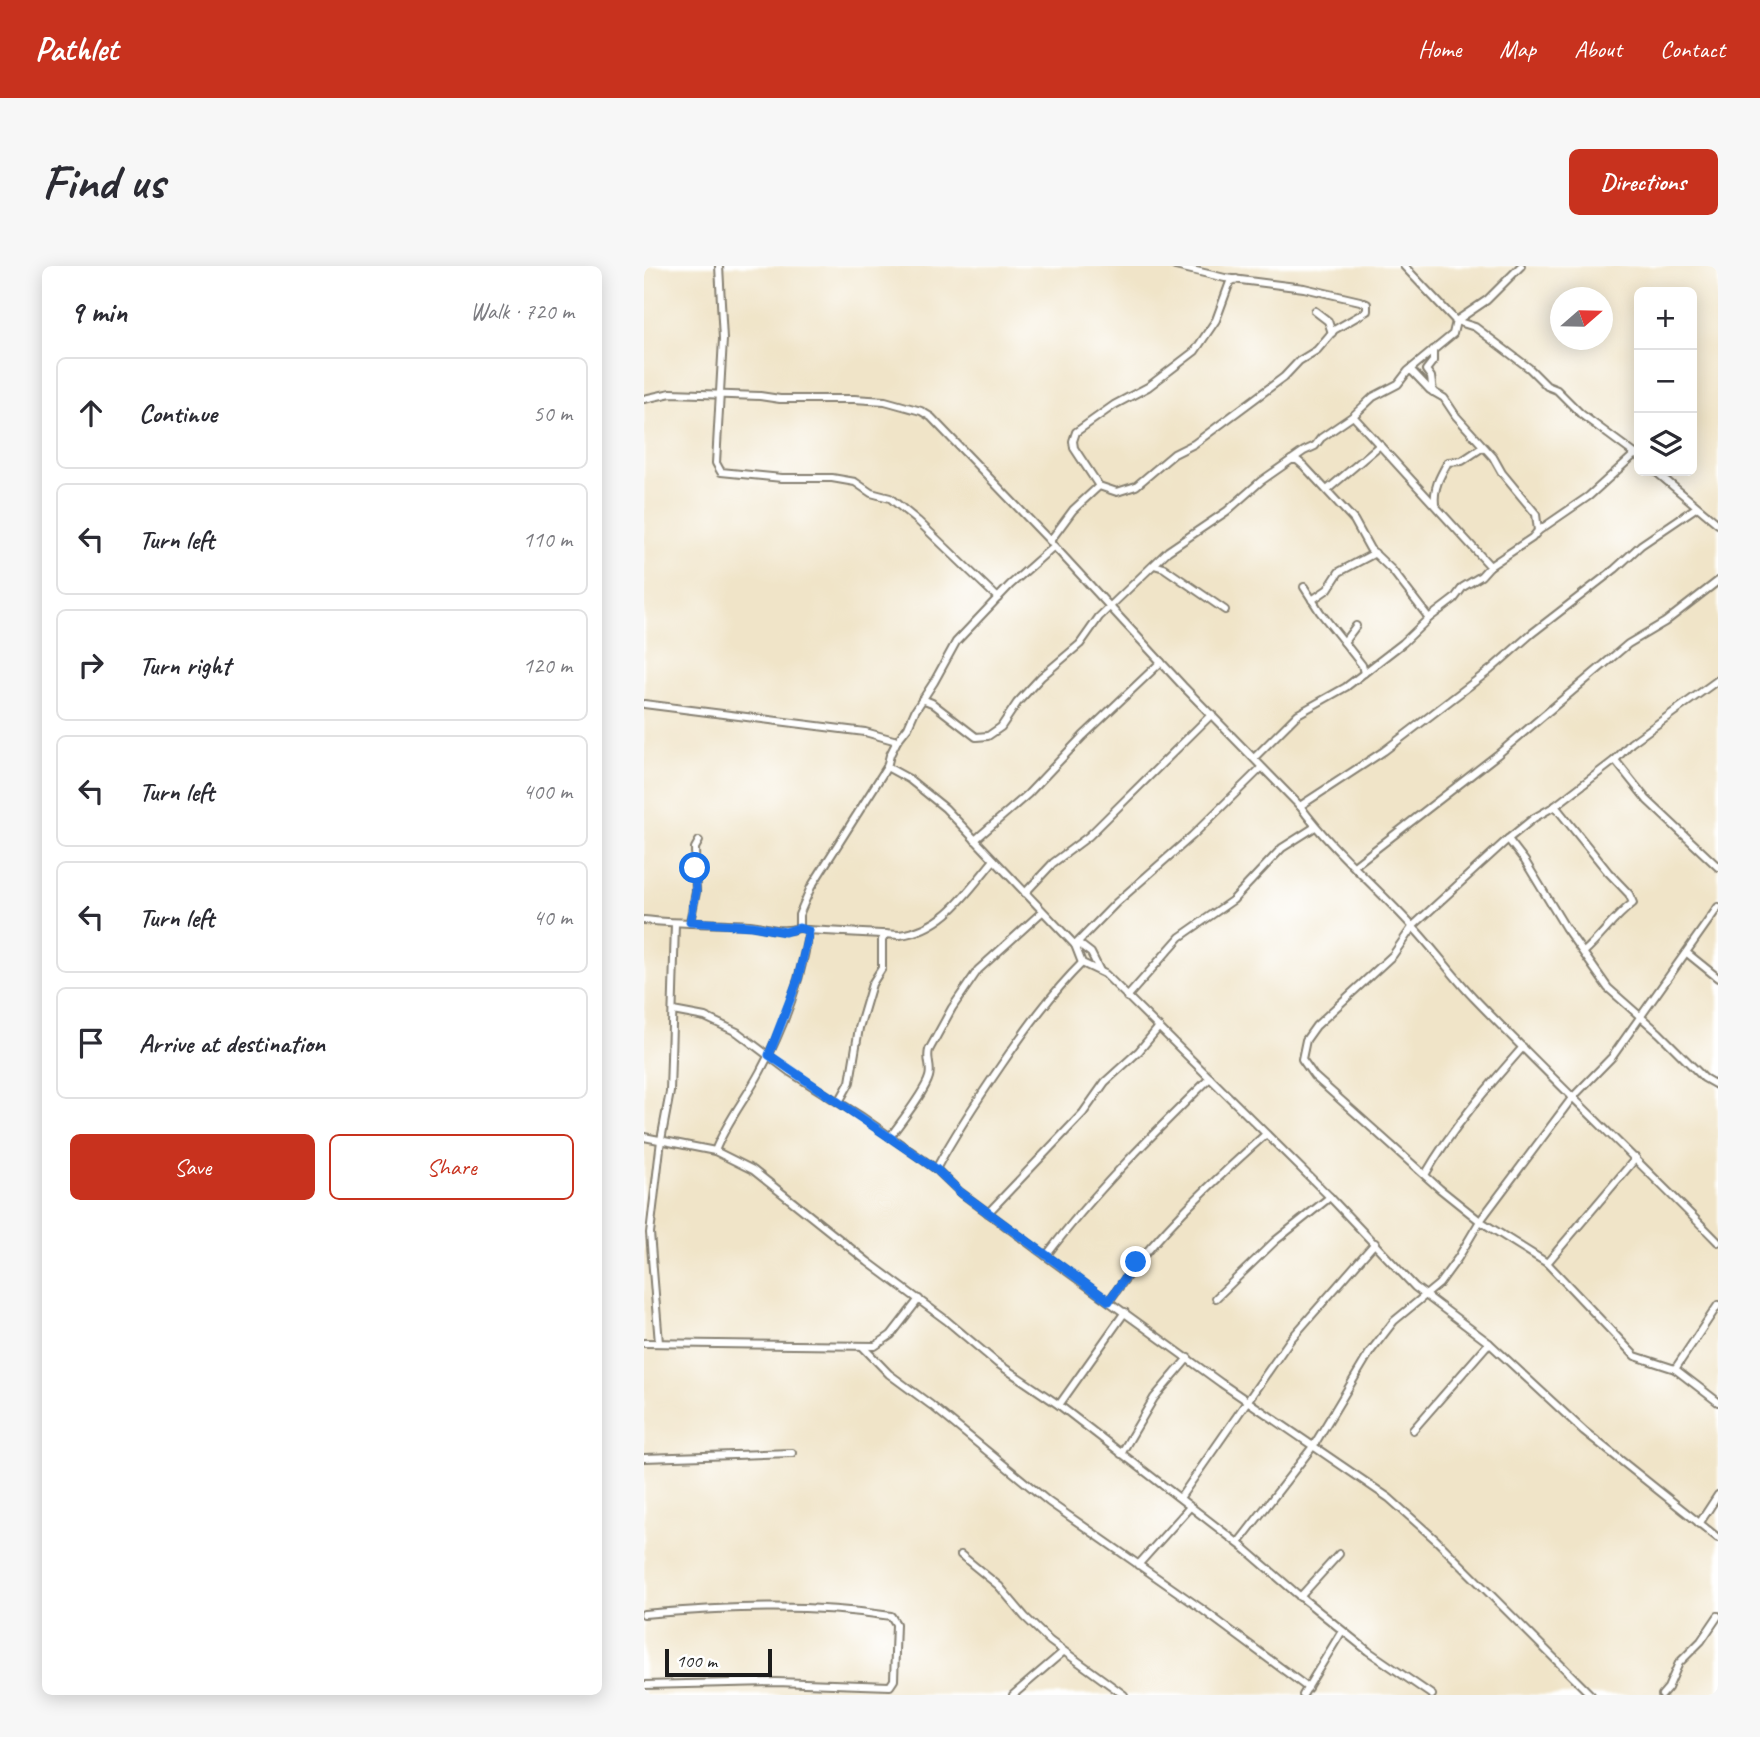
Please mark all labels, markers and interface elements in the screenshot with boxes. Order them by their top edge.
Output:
text: Pathlet [35,28,118,70]
text: Home [1418,34,1461,64]
text: Map [1499,34,1536,64]
text: About [1574,34,1622,64]
text: Contact [1660,34,1725,64]
button: Directions [1569,149,1718,215]
text: Find us [42,151,164,213]
north arrow [1550,287,1613,350]
map controls [1634,287,1697,476]
button: + [1634,287,1697,350]
text: 9 min [70,293,127,331]
text: Walk · 720 m [470,297,574,326]
button: − [1634,350,1697,413]
icon: ahead [72,394,110,432]
text: Continue [139,397,217,430]
text: 50 m [533,399,572,428]
button: layers [1634,413,1697,476]
icon: left [72,520,110,558]
text: Turn left [139,523,214,556]
text: 110 m [523,525,572,554]
icon: right [72,646,110,684]
text: Turn right [139,649,230,682]
text: 120 m [523,651,572,680]
icon: left [72,772,110,810]
text: Turn left [139,775,214,808]
text: 400 m [523,777,572,806]
route start [679,852,710,883]
icon: left [72,898,110,936]
text: Turn left [139,901,214,934]
text: 40 m [533,903,572,932]
icon: arrive [72,1024,110,1062]
text: Arrive at destination [139,1027,325,1060]
button: Save [70,1134,315,1200]
button: Share [329,1134,574,1200]
route end [1120,1246,1151,1277]
scale bar [665,1646,772,1678]
text: 100 m [676,1649,717,1673]

